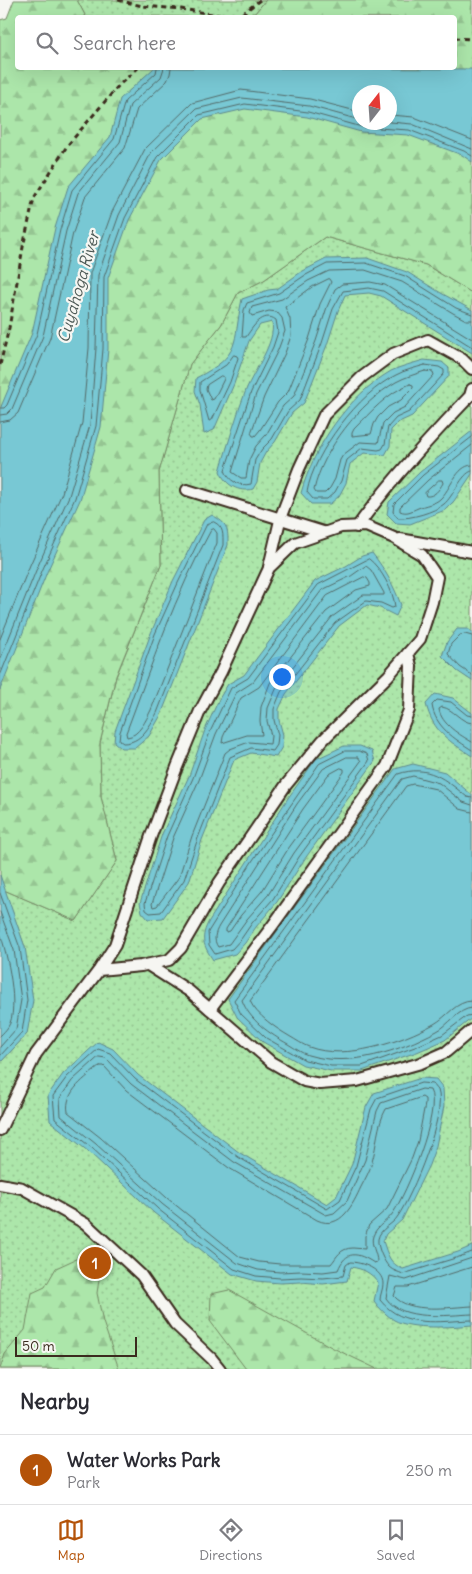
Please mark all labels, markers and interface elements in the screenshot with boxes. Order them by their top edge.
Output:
search box [15,15,457,70]
icon: search [33,29,61,57]
text: Search here [73,31,176,55]
north arrow [352,85,397,130]
water label: Cuyahoga River [53,227,104,345]
your location [269,664,295,690]
pin: 1 [79,1244,111,1282]
scale bar [15,1334,138,1357]
text: 50 m [22,1337,55,1355]
text: Nearby [20,1388,90,1415]
text: Water Works Park [67,1448,220,1472]
text: 1 [33,1460,39,1480]
text: 250 m [406,1460,452,1480]
text: Park [67,1472,100,1492]
tab: Map [57,1516,85,1564]
tab: Directions [199,1516,262,1564]
tab: Saved [377,1516,415,1564]

